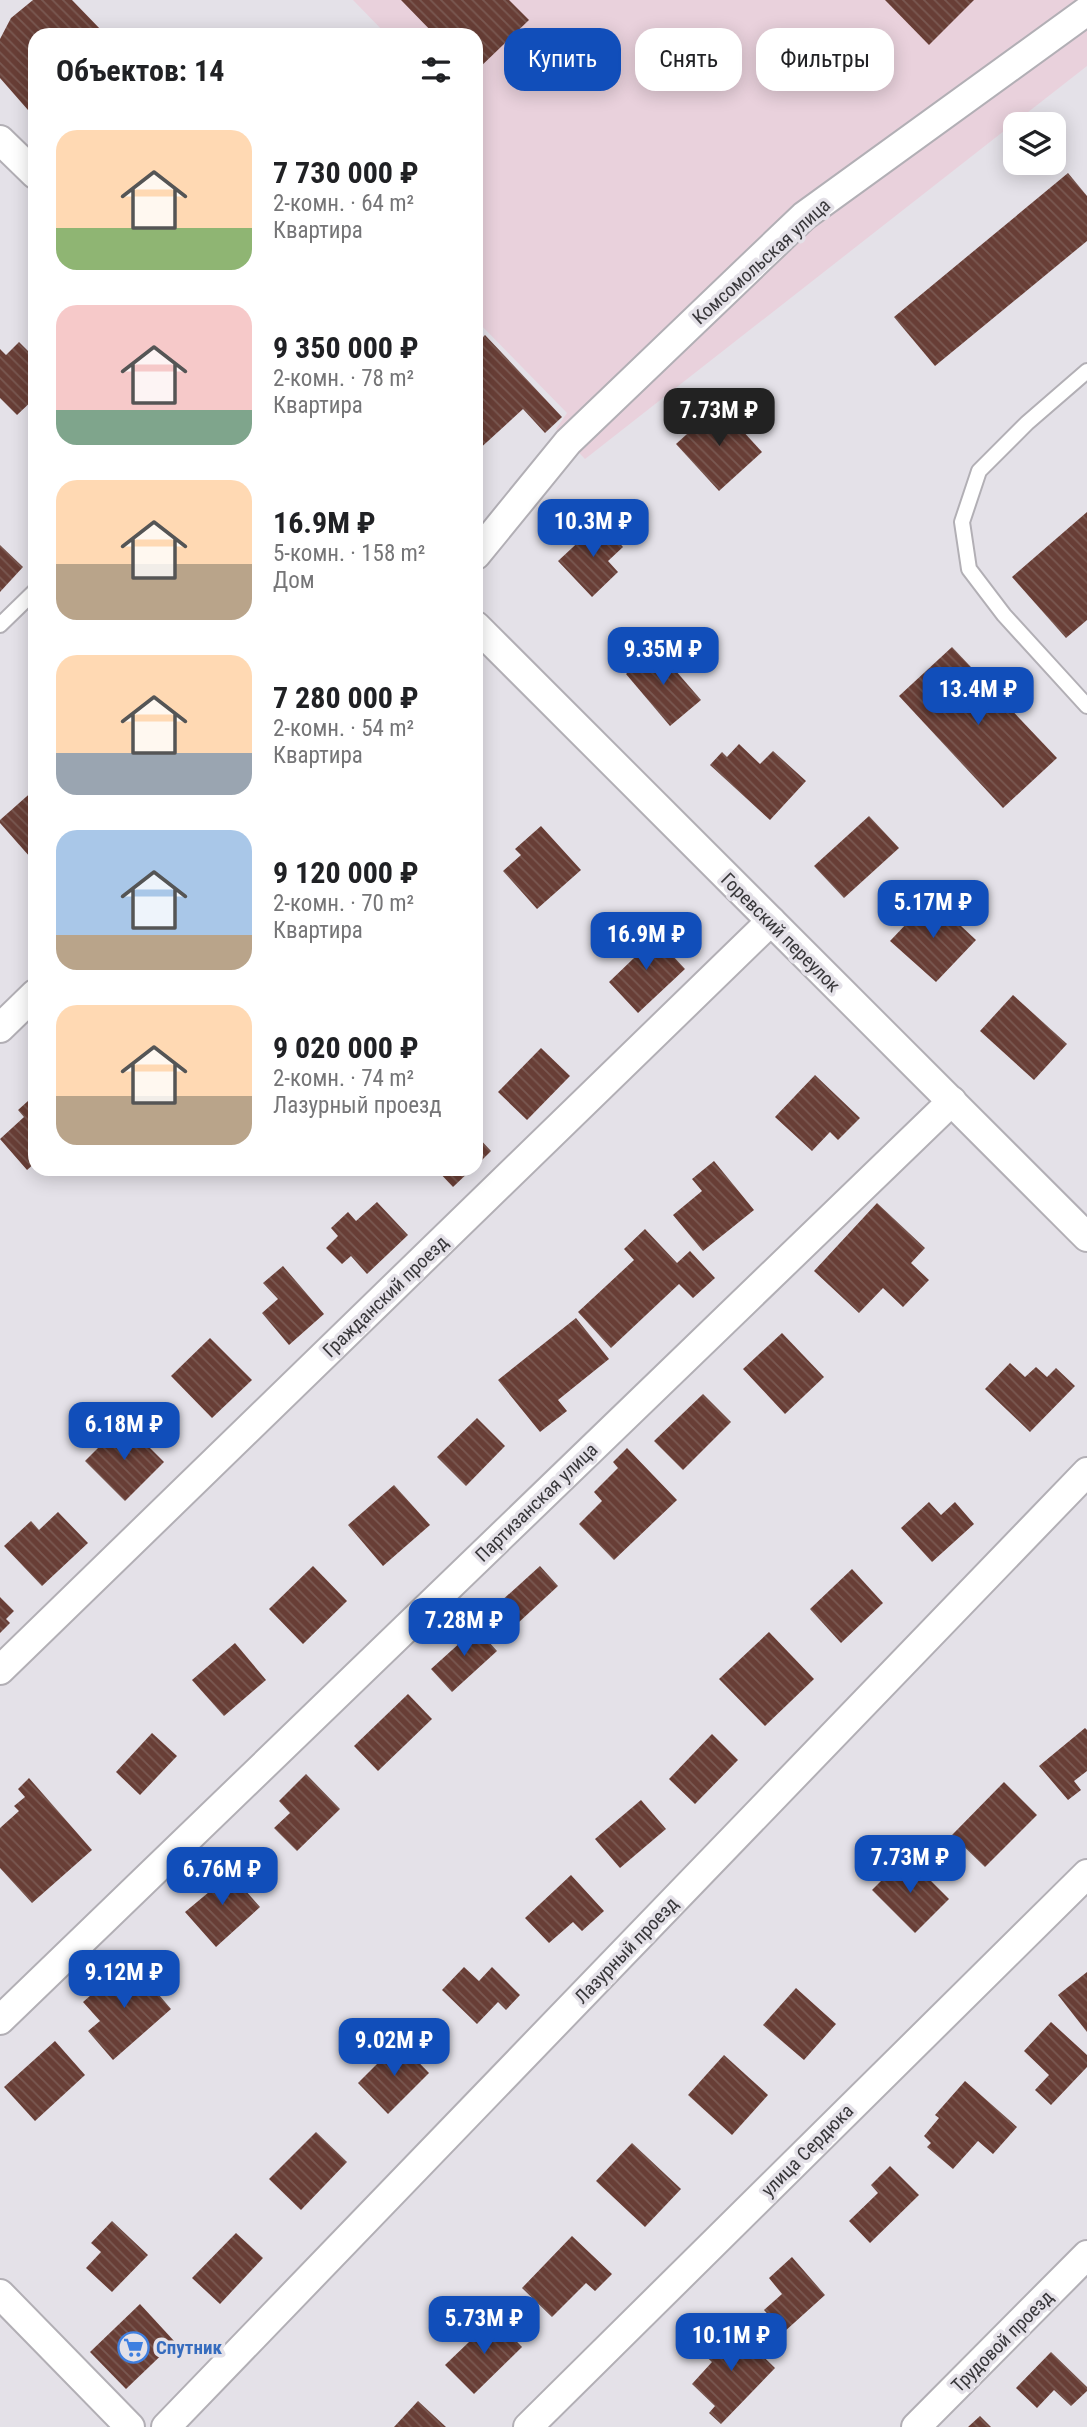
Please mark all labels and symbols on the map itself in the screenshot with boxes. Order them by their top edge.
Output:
street label: Комсомольская улица [688,193,835,329]
pin: 7.73M ₽ [654,388,784,448]
pin: 10.3M ₽ [528,500,658,559]
pin: 9.35M ₽ [598,628,728,687]
pin: 13.4M ₽ [913,668,1043,727]
street label: Горевский переулок [716,868,845,997]
pin: 5.17M ₽ [868,880,998,940]
pin: 16.9M ₽ [581,912,711,972]
street label: Гражданский проезд [318,1231,453,1362]
pin: 6.18M ₽ [59,1402,189,1462]
street label: Партизанская улица [470,1438,602,1567]
pin: 7.28M ₽ [399,1598,529,1658]
pin: 7.73M ₽ [845,1836,975,1895]
pin: 6.76M ₽ [157,1848,287,1907]
street label: Лазурный проезд [570,1892,683,2008]
pin: 9.12M ₽ [59,1951,189,2010]
pin: 9.02M ₽ [329,2018,459,2078]
street label: улица Сердюка [756,2099,858,2201]
street label: Трудовой проезд [947,2286,1058,2397]
pin: 5.73M ₽ [419,2296,549,2356]
pin: 10.1M ₽ [666,2314,796,2373]
supermarket icon: Спутник [116,2330,150,2364]
place label: Спутник [156,2336,222,2359]

